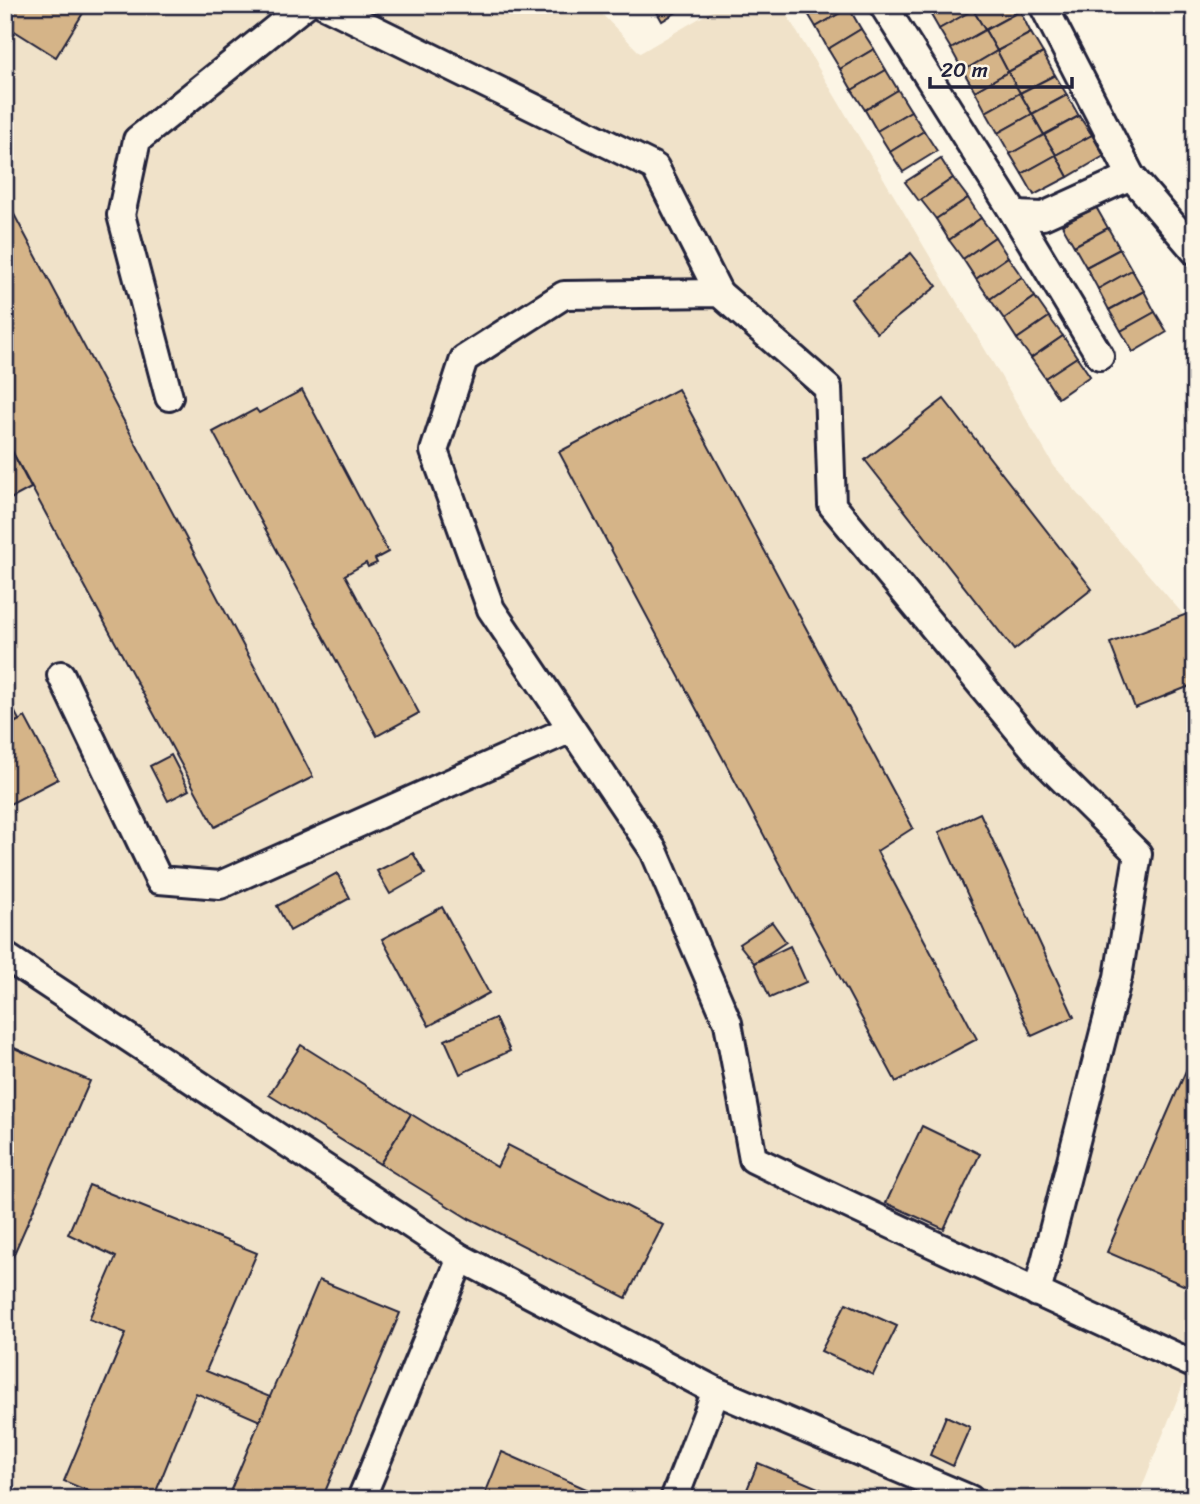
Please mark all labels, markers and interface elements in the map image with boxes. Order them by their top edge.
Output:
scale bar [930,46,1072,90]
text: 20 m [941,51,988,89]

